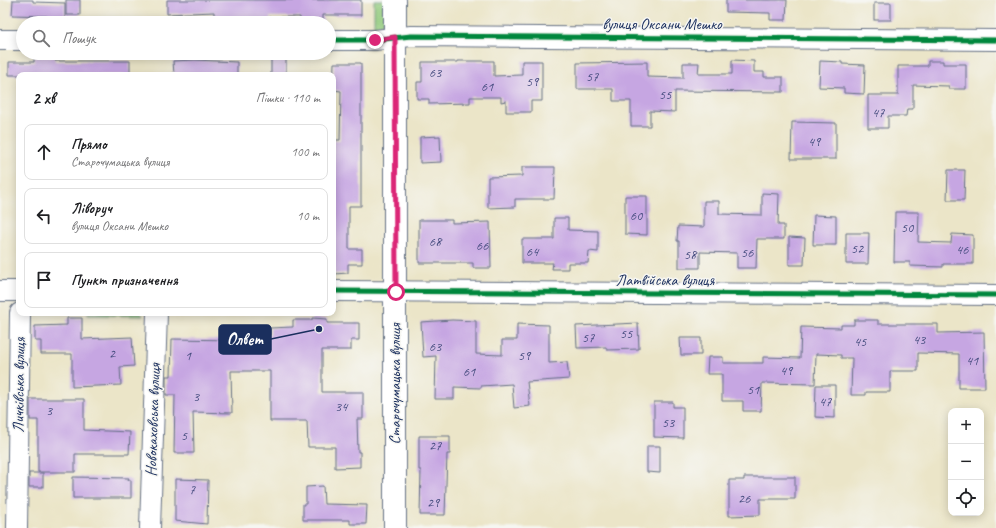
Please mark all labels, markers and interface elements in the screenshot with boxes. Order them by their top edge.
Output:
street label: вулиця Оксани Мешко [602,14,723,34]
search box [16,16,336,60]
icon: search [30,27,52,49]
text: Пошук [62,29,95,48]
route end [366,31,384,49]
house number: 63 [429,64,443,81]
house number: 57 [586,68,599,85]
house number: 59 [526,73,540,90]
house number: 61 [481,78,494,95]
house number: 55 [659,86,672,103]
text: 2 хв [32,88,55,109]
text: Пішки · 110 m [256,90,320,106]
house number: 47 [872,104,885,121]
house number: 49 [808,133,822,150]
text: Прямо [71,135,107,154]
icon: ahead [33,141,55,163]
text: 100 m [291,144,319,160]
text: Старочумацька вулиця [71,154,169,170]
text: Ліворуч [71,199,112,218]
icon: left [33,205,55,227]
house number: 60 [630,207,644,224]
text: 10 m [297,208,319,224]
text: вулиця Оксани Мешко [71,218,168,234]
house number: 50 [901,219,915,236]
house number: 68 [429,233,443,250]
house number: 66 [476,237,489,254]
house number: 52 [851,240,865,257]
house number: 46 [956,241,969,258]
house number: 64 [526,243,540,260]
house number: 56 [741,244,754,261]
house number: 58 [684,246,698,263]
icon: arrive [33,269,55,291]
street label: Латвійська вулиця [616,270,716,290]
text: Пункт призначення [71,271,178,290]
route start [387,283,405,301]
street label: Старочумацька вулиця [385,322,405,444]
callout: Олвет [219,325,271,354]
house number: 55 [620,325,633,342]
text: Олвет [227,329,264,350]
house number: 57 [582,329,595,346]
house number: 43 [913,331,927,348]
house number: 45 [854,333,867,350]
street label: Личківська вулиця [8,336,30,433]
house number: 63 [429,338,443,355]
house number: 2 [109,345,117,362]
house number: 1 [185,347,192,364]
house number: 59 [518,347,532,364]
house number: 41 [966,352,979,369]
street label: Новокаховська вулиця [141,362,165,477]
house number: 49 [780,362,794,379]
house number: 61 [463,363,476,380]
house number: 51 [747,381,760,398]
house number: 3 [193,388,201,405]
house number: 47 [819,393,832,410]
house number: 34 [335,398,349,415]
house number: 3 [46,402,54,419]
map controls [948,408,984,516]
button: + [948,408,984,444]
house number: 53 [662,414,676,431]
house number: 5 [181,427,188,444]
house number: 27 [429,437,442,454]
button: − [948,444,984,480]
button: locate [948,480,984,516]
house number: 7 [189,481,196,498]
house number: 26 [738,490,751,507]
house number: 29 [427,494,441,511]

